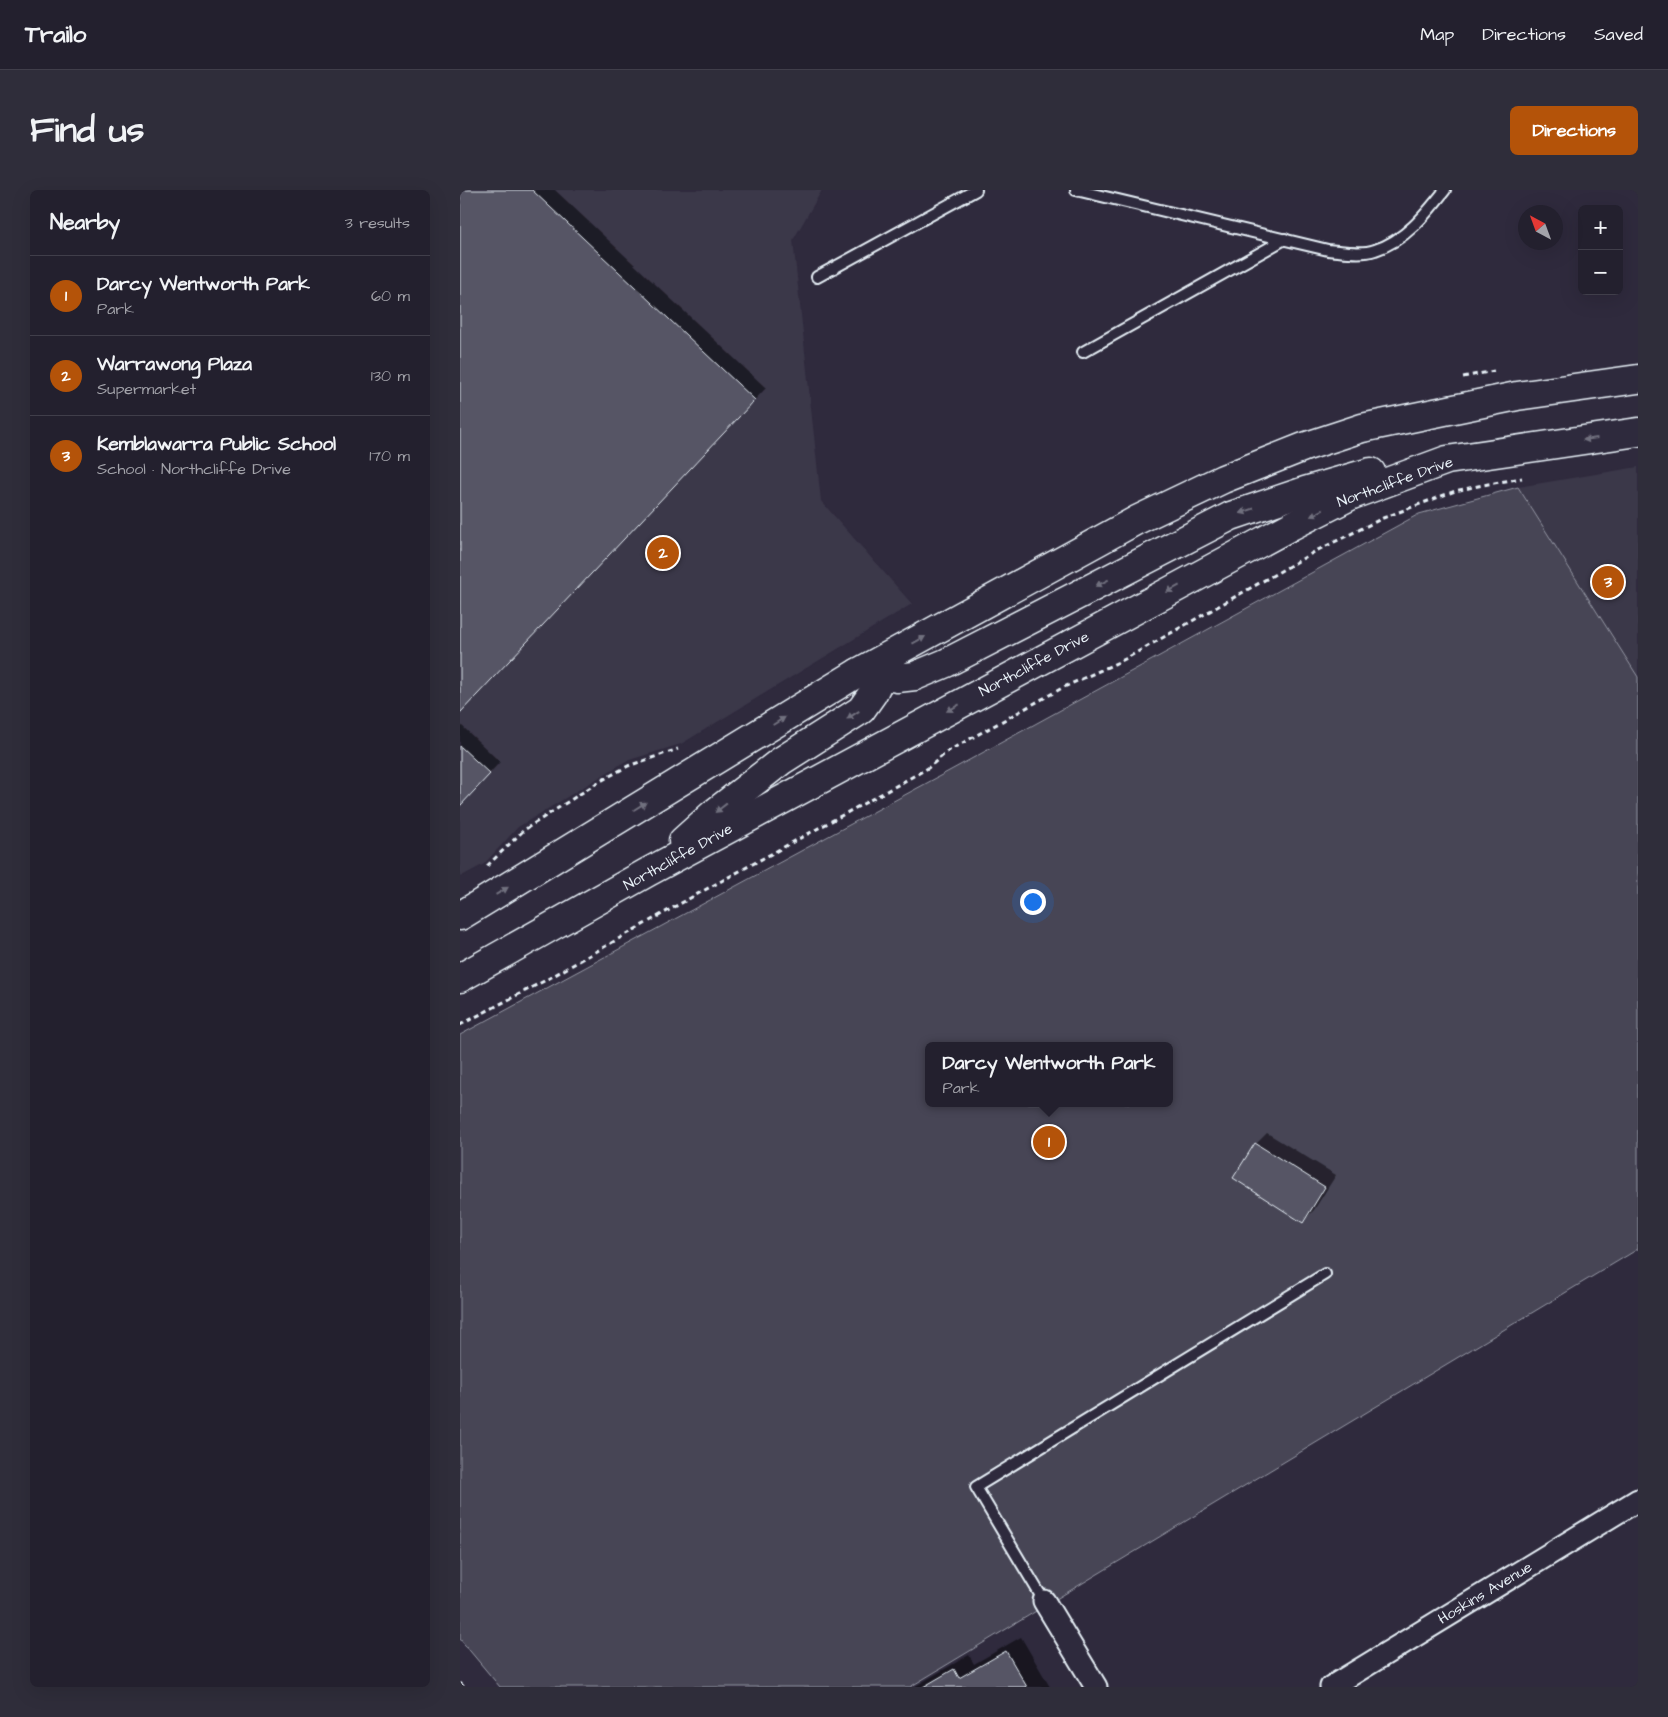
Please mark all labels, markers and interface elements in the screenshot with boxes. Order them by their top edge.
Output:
text: Trailo [25,18,86,52]
text: Map [1420,22,1454,47]
text: Directions [1482,22,1566,47]
text: Saved [1594,22,1643,47]
text: Find us [30,106,144,155]
button: Directions [1510,106,1638,155]
north arrow [1518,205,1563,250]
map controls [1578,205,1623,295]
button: + [1578,205,1623,250]
text: Nearby [50,208,120,237]
text: 3 results [345,212,410,234]
button: − [1578,250,1623,295]
text: Darcy Wentworth Park [97,271,310,298]
text: 1 [65,285,67,307]
text: 60 m [371,285,410,307]
text: Park [97,298,134,320]
text: Warrawong Plaza [97,351,252,378]
text: 2 [61,365,71,387]
text: 130 m [371,365,410,387]
text: Supermarket [97,378,196,400]
text: Kemblawarra Public School [97,431,336,458]
one-way arrow [1581,435,1597,443]
text: 3 [62,445,70,467]
text: 170 m [369,445,410,467]
street label: Northcliffe Drive [1334,451,1456,513]
text: School · Northcliffe Drive [97,458,291,480]
one-way arrow [1240,508,1255,515]
one-way arrow [1310,509,1324,517]
pin: 2 [647,534,679,572]
pin: 3 [1592,563,1624,601]
one-way arrow [1095,579,1109,587]
one-way arrow [1166,585,1181,593]
street label: Northcliffe Drive [975,626,1093,702]
one-way arrow [913,635,926,644]
one-way arrow [947,703,960,712]
one-way arrow [847,710,860,720]
one-way arrow [772,716,785,726]
one-way arrow [634,801,647,811]
one-way arrow [715,803,728,814]
street label: Northcliffe Drive [620,818,736,896]
one-way arrow [495,886,508,895]
your location [1020,889,1046,915]
popup [925,1042,1173,1107]
text: Darcy Wentworth Park [942,1050,1156,1077]
text: Park [942,1077,979,1099]
pin: 1 [1033,1123,1065,1161]
street label: Hoskins Avenue [1434,1557,1536,1629]

